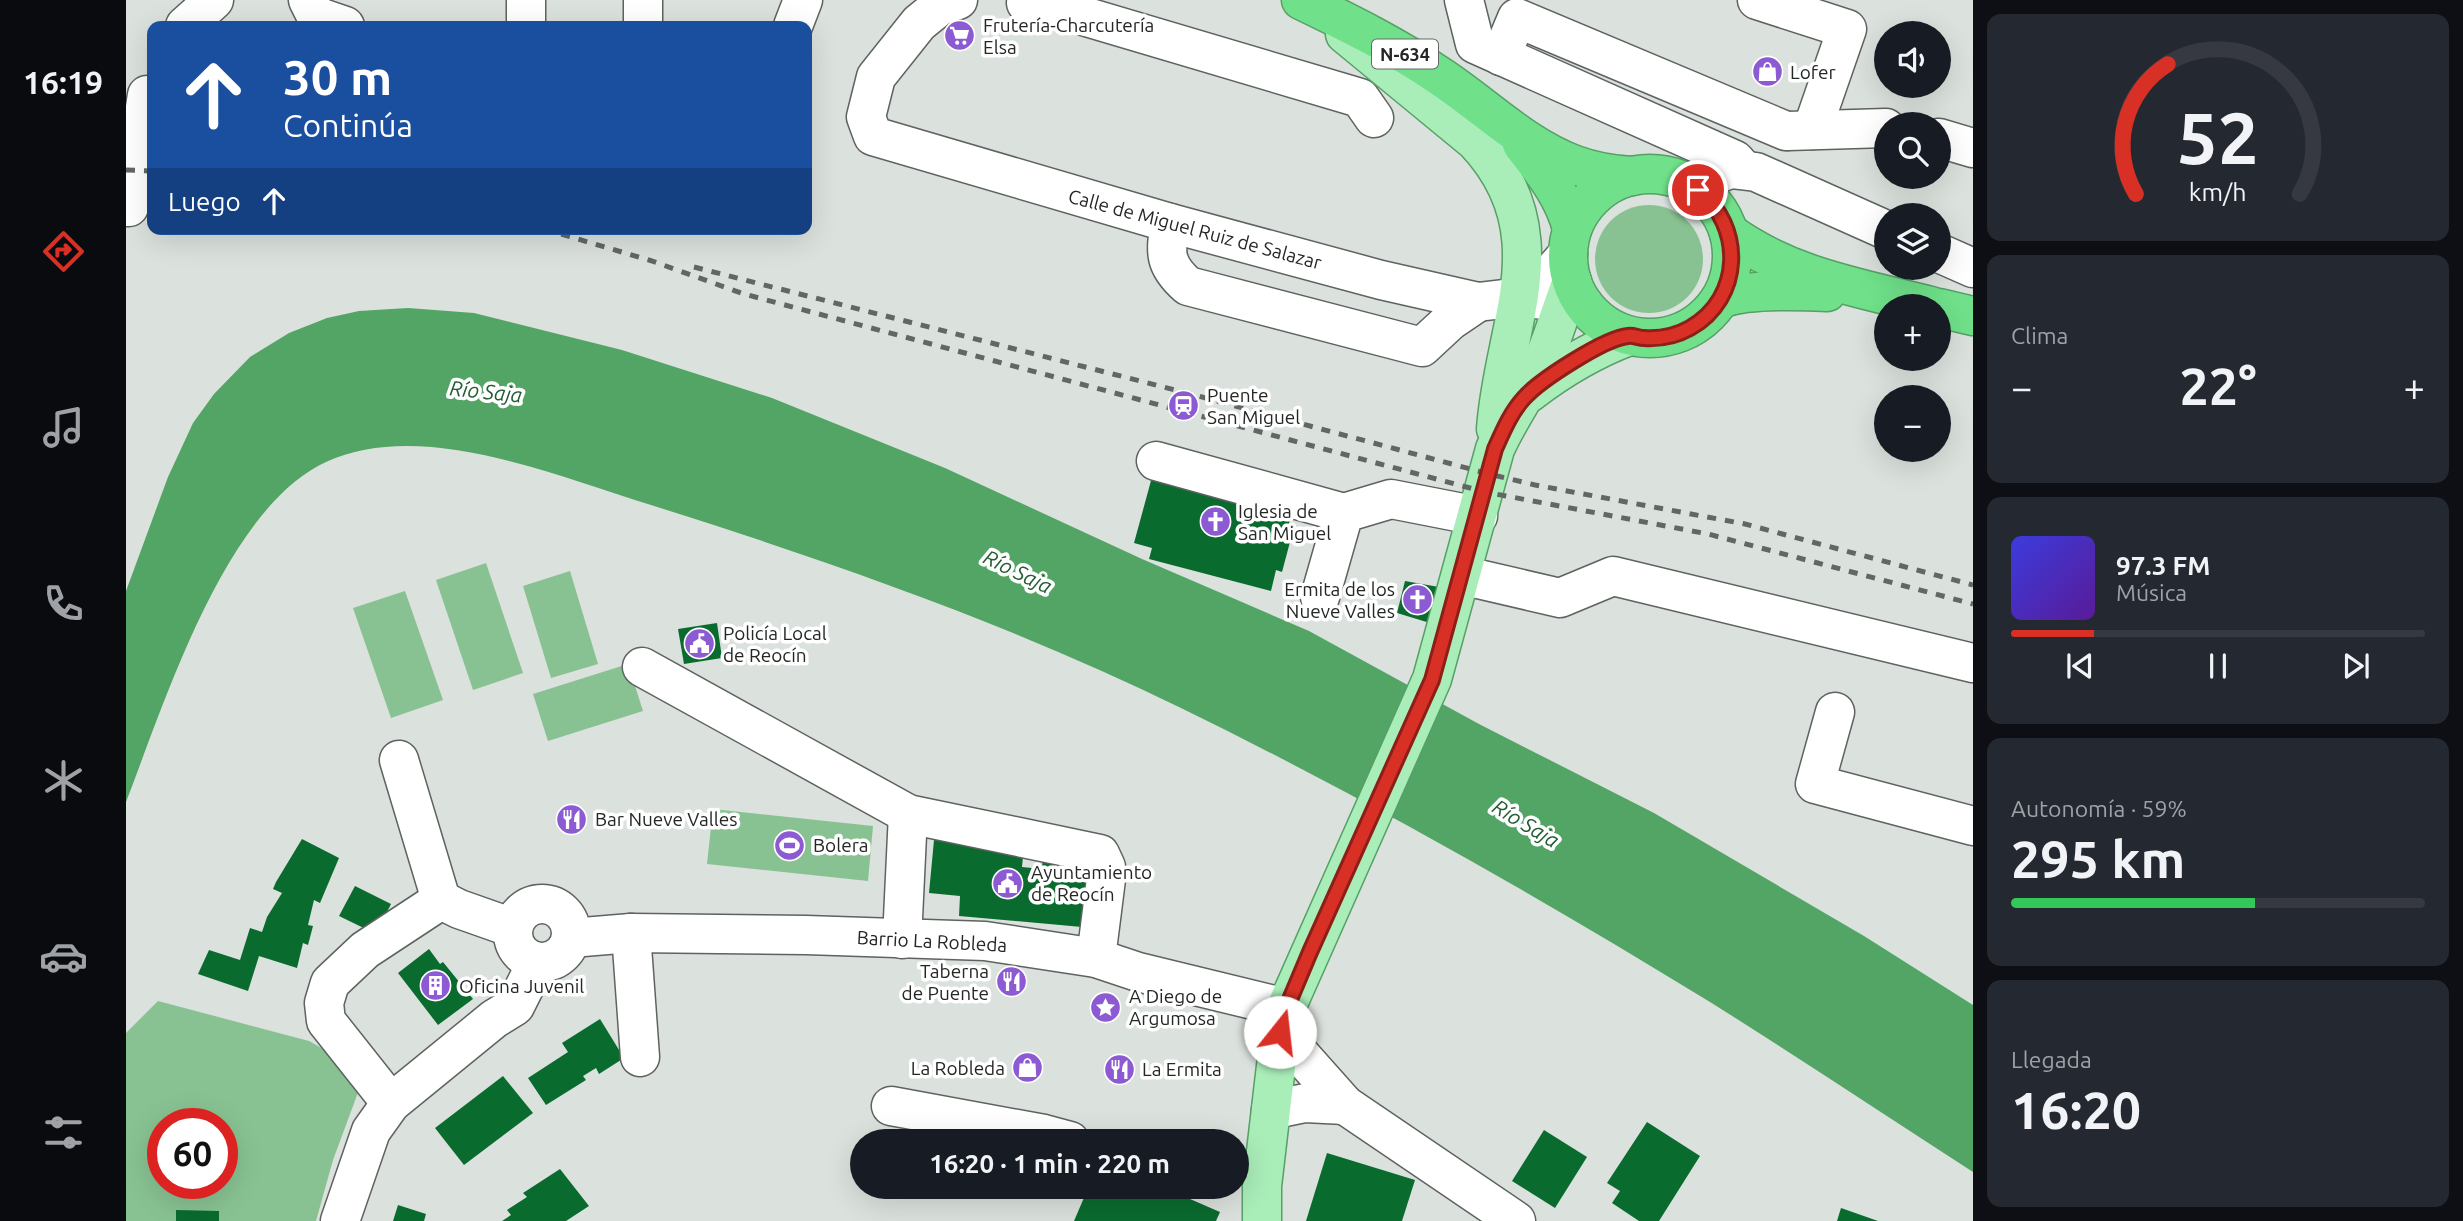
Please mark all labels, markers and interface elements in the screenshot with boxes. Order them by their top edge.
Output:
place label: Frutería-Charcutería Elsa [983,14,1154,58]
supermarket icon: Frutería-Charcutería Elsa [943,19,977,53]
map controls [1874,21,1951,462]
button: sound [1874,21,1951,98]
road number: N-634 [1372,40,1438,68]
icon: ahead [168,49,259,140]
text: 30 m [283,49,392,104]
shop icon: Lofer [1750,55,1784,89]
place label: Lofer [1790,61,1836,83]
text: 16:19 [23,64,103,100]
text: 52 [2177,96,2259,178]
text: Continúa [283,107,413,143]
button: search [1874,112,1951,189]
pin [1668,160,1728,220]
icon: arrive [1679,171,1717,209]
text: km/h [2189,178,2247,206]
icon: ahead [255,182,293,220]
street label: Calle de Miguel Ruiz de Salazar [1066,185,1324,273]
text: Luego [168,187,241,216]
button: layers [1874,203,1951,280]
icon: directions [39,227,88,276]
button: + [1874,294,1951,371]
text: Clima [2011,323,2068,348]
text: 22° [2179,357,2257,415]
text: − [2011,366,2032,408]
text: + [2404,366,2425,408]
water label: Río Saja [449,375,523,407]
place label: Puente San Miguel [1207,384,1300,428]
button: − [1874,385,1951,462]
station icon: Puente San Miguel [1167,389,1201,423]
icon: music [39,403,88,452]
place label: Iglesia de San Miguel [1238,500,1331,544]
church icon: Iglesia de San Miguel [1198,505,1232,539]
water label: Río Saja [980,544,1056,598]
text: 97.3 FM [2116,551,2210,580]
place label: Ermita de los Nueve Valles [1284,578,1395,622]
icon: phone [39,579,88,628]
text: Música [2116,580,2187,605]
church icon: Ermita de los Nueve Valles [1401,583,1435,617]
place label: Policía Local de Reocín [723,622,827,666]
public building icon: Policía Local de Reocín [683,627,717,661]
icon: previous [2061,647,2099,685]
icon: pause [2199,647,2237,685]
icon: next [2337,647,2375,685]
icon: climate [39,756,88,805]
water label: Río Saja [1489,794,1563,852]
text: Autonomía · 59% [2011,796,2187,821]
restaurant icon: Bar Nueve Valles [555,802,589,836]
place label: Bar Nueve Valles [595,808,738,830]
sports icon: Bolera [773,828,807,862]
text: 295 km [2011,830,2185,888]
place label: Bolera [813,834,869,856]
place label: Ayuntamiento de Reocín [1031,861,1152,905]
public building icon: Ayuntamiento de Reocín [991,866,1025,900]
street label: Barrio La Robleda [856,926,1008,956]
icon: car [39,932,88,981]
place label: Taberna de Puente [902,960,989,1004]
restaurant icon: Taberna de Puente [995,965,1029,999]
building icon: Oficina Juvenil [419,969,453,1003]
place label: Oficina Juvenil [459,975,584,997]
place label: A Diego de Argumosa [1129,985,1222,1029]
place icon: A Diego de Argumosa [1089,990,1123,1024]
position arrow [1243,995,1317,1069]
text: Llegada [2011,1047,2092,1072]
shop icon: La Robleda [1011,1051,1045,1085]
restaurant icon: La Ermita [1102,1052,1136,1086]
place label: La Robleda [911,1057,1005,1079]
place label: La Ermita [1142,1058,1222,1080]
text: 16:20 [2011,1081,2141,1139]
icon: filters [39,1108,88,1157]
speed limit sign: 60 [147,1108,238,1199]
text: 16:20 · 1 min · 220 m [929,1149,1170,1178]

